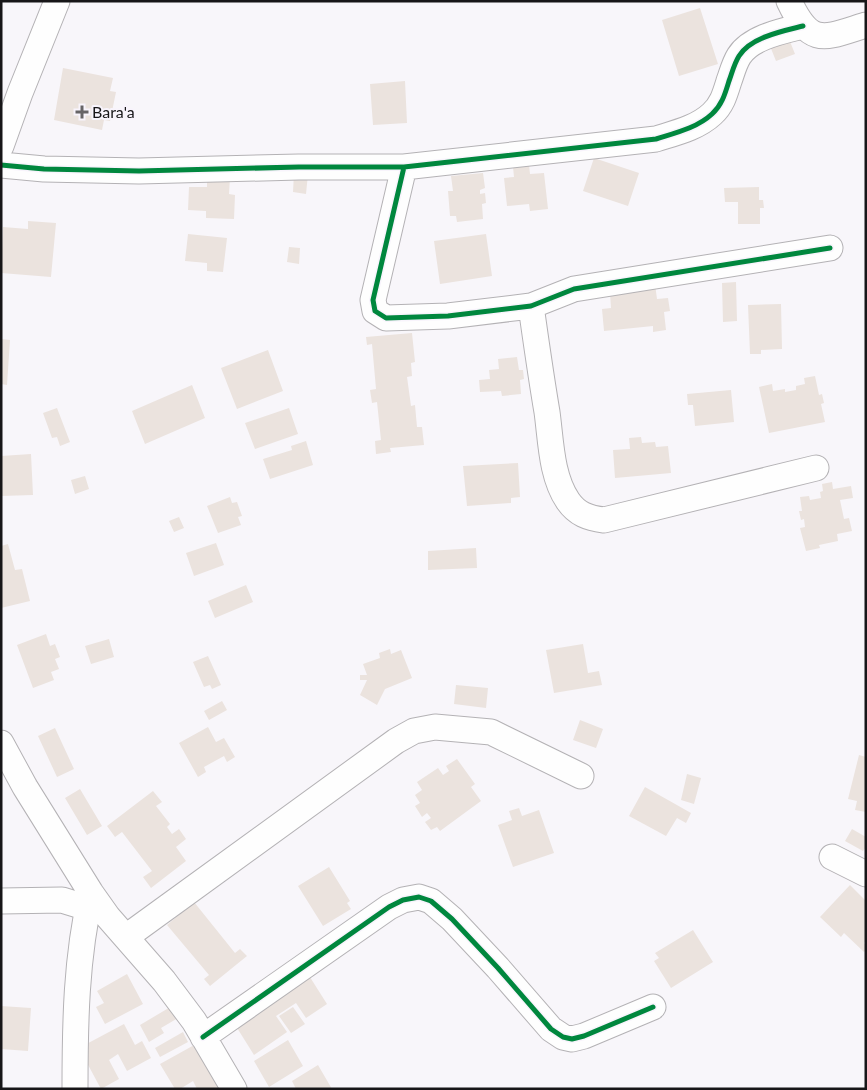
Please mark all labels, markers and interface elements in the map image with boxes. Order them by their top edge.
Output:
place label: Bara'a [92,102,135,121]
marker: Bara'a [76,106,88,118]

